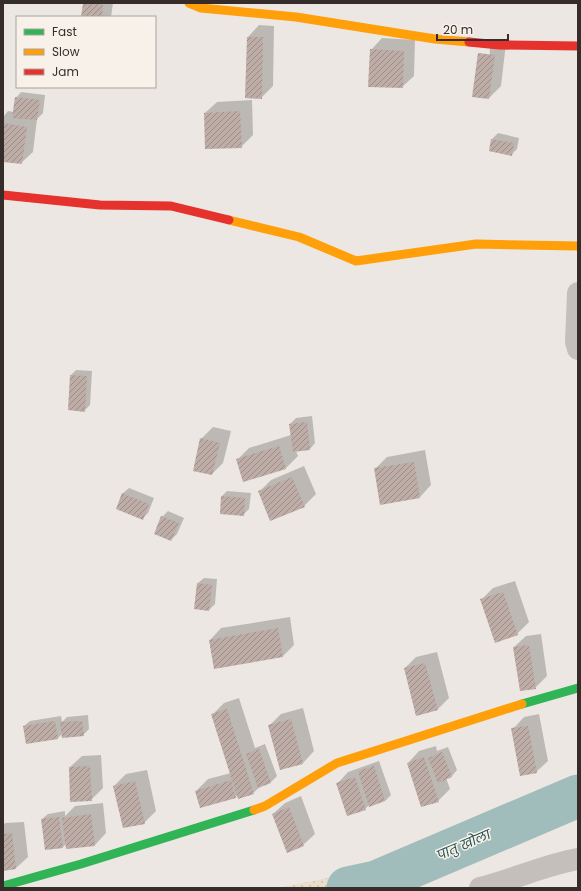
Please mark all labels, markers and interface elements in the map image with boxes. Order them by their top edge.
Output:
legend [16,16,156,88]
scale bar [437,16,508,42]
text: 20 m [443,21,473,38]
text: Fast [52,23,77,40]
text: Slow [52,43,80,60]
text: Jam [52,63,79,80]
water label: पातु खोला [434,825,495,865]

